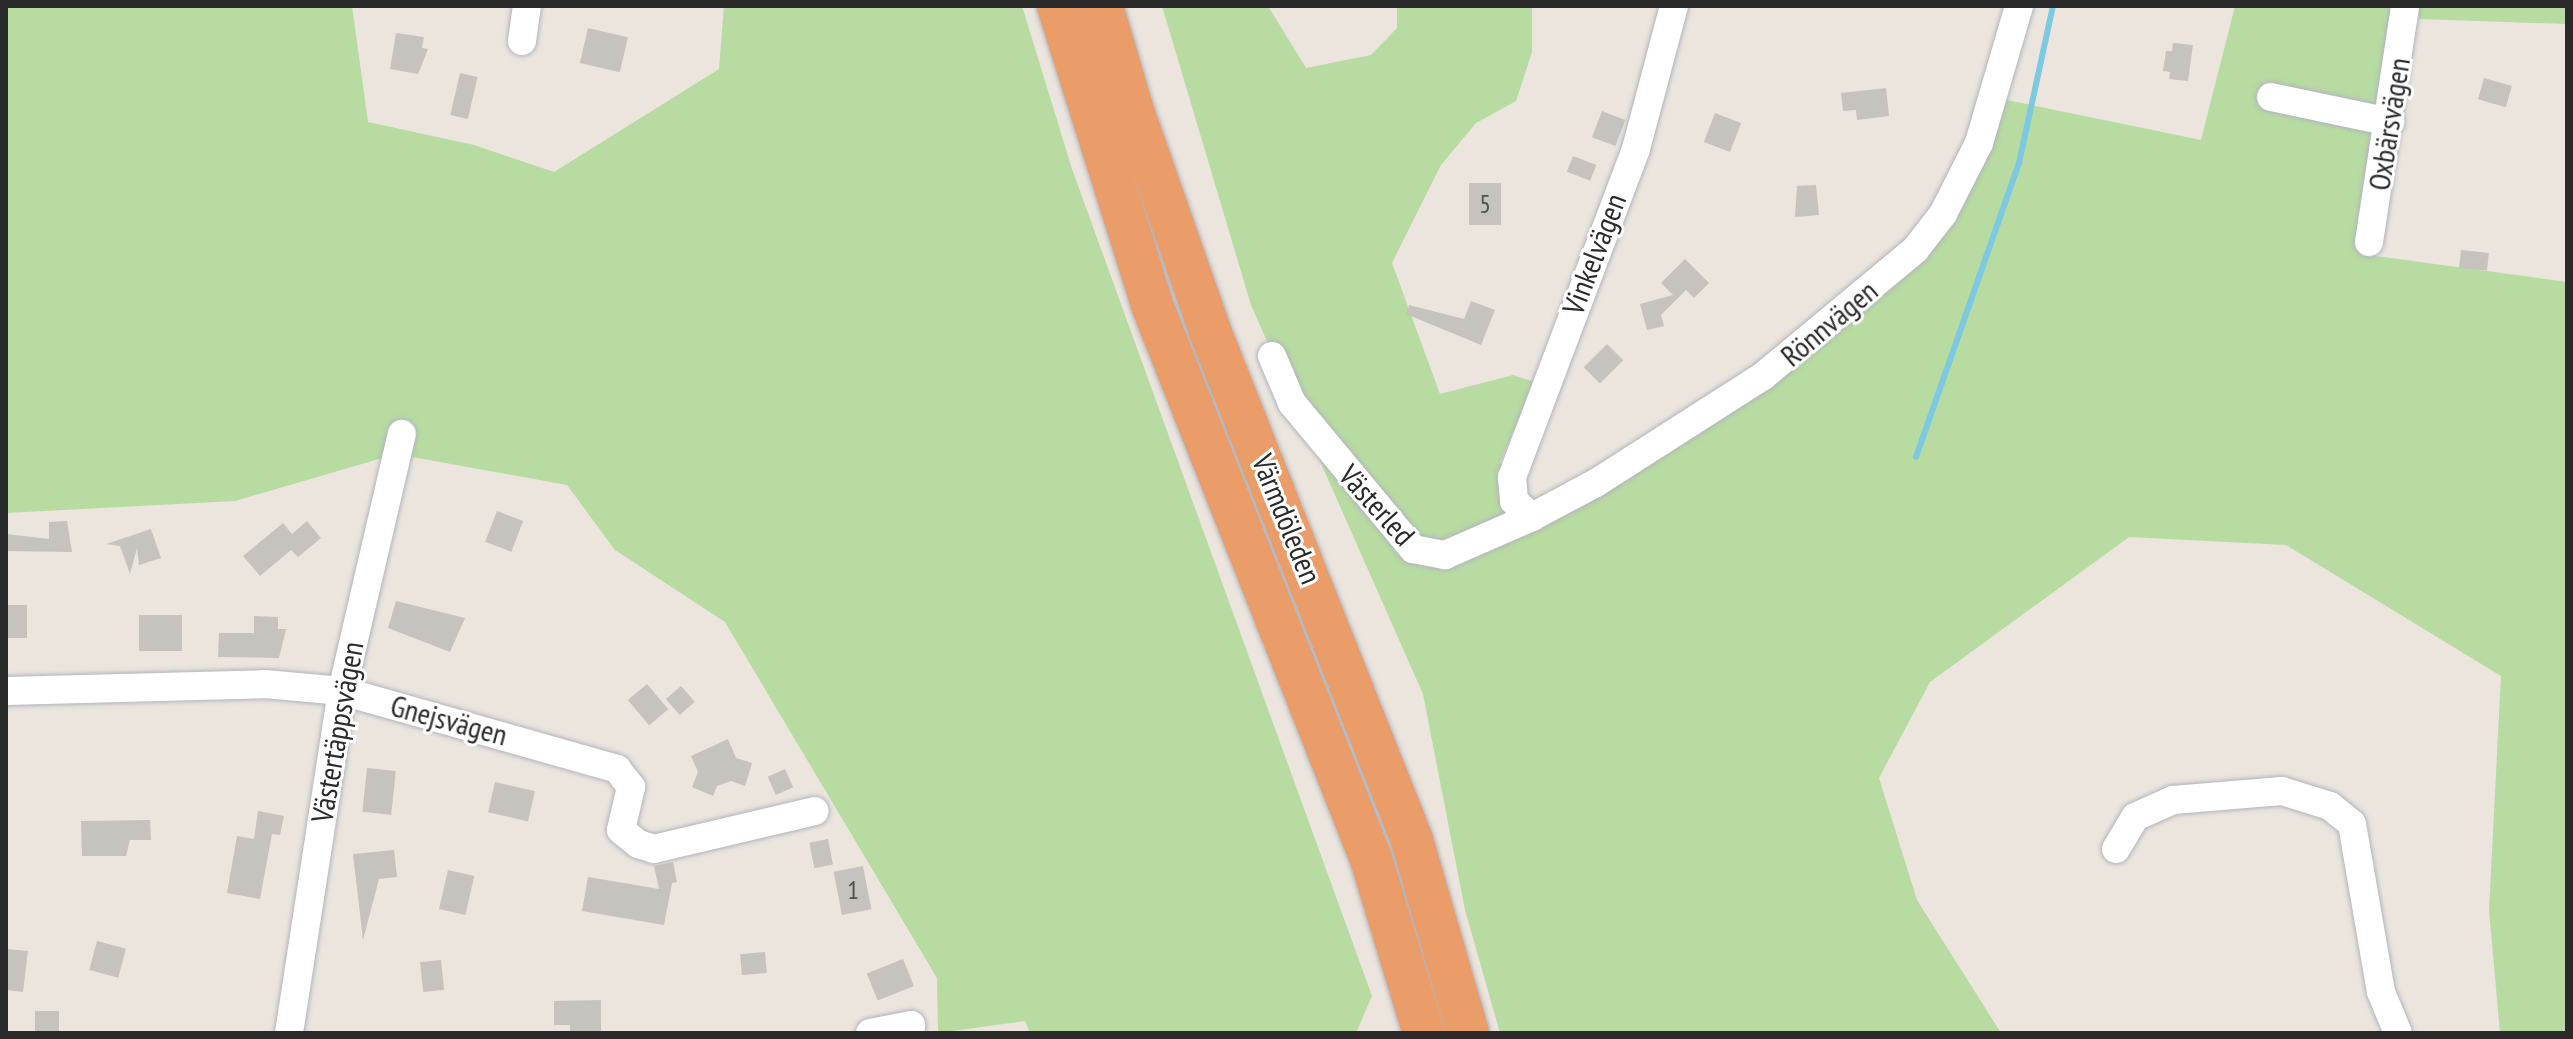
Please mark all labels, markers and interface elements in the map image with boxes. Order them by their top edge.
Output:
street label: Oxbärsvägen [2361,55,2417,193]
house number: 5 [1479,188,1491,220]
street label: Vinkelvägen [1555,189,1633,319]
street label: Rönnvägen [1774,272,1884,374]
street label: Värmdöleden [1245,449,1329,589]
street label: Västerled [1332,457,1422,553]
street label: Västertäppsvägen [303,639,371,825]
street label: Gnejsvägen [387,687,511,753]
house number: 1 [847,874,859,906]

